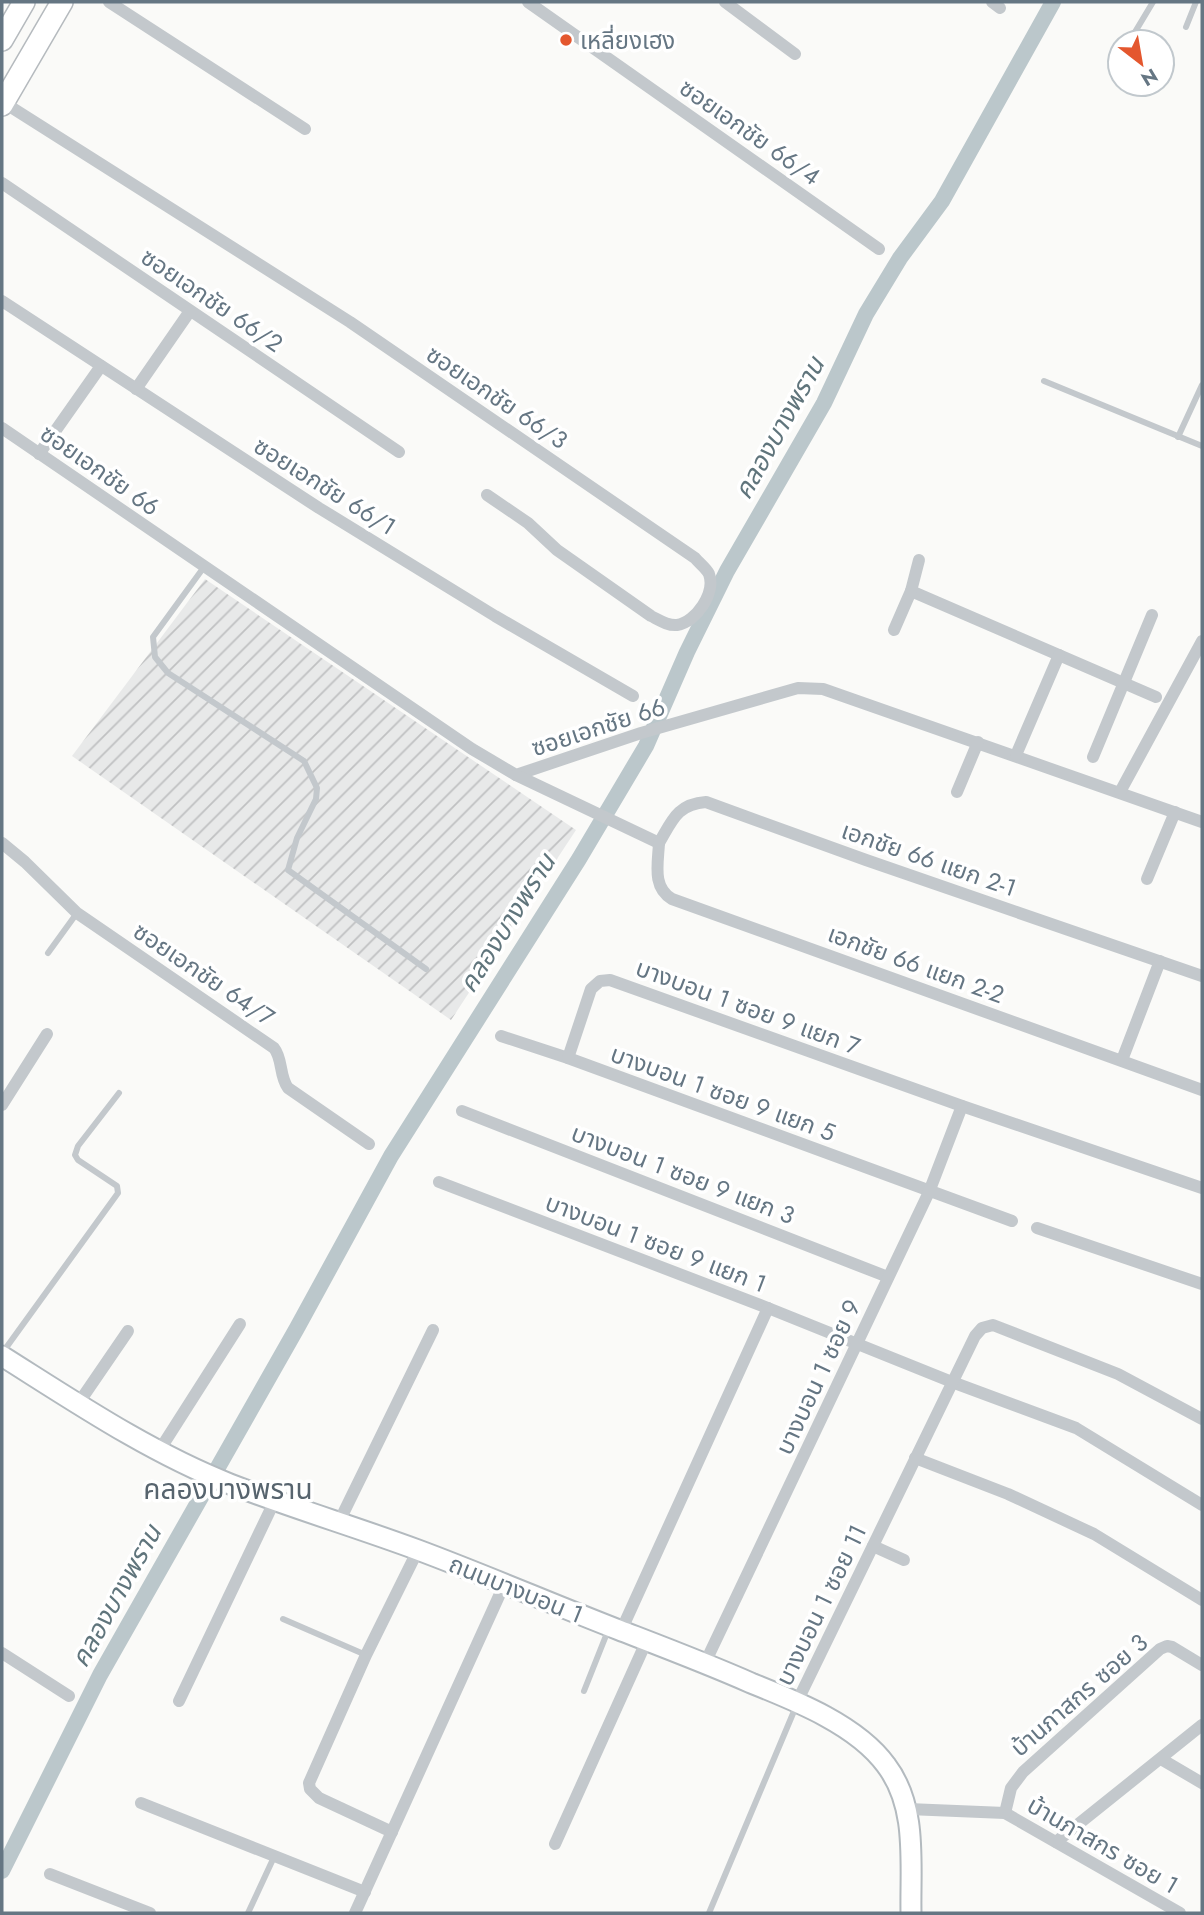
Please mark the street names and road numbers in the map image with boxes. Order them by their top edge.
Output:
street label: ซอยเอกชัย 66/4 [672,70,828,194]
street label: ซอยเอกชัย 66/2 [134,239,290,361]
street label: ซอยเอกชัย 66/3 [419,337,575,457]
street label: ซอยเอกชัย 66 [33,416,167,524]
street label: ซอยเอกชัย 66/1 [247,428,403,544]
street label: ซอยเอกชัย 66 [527,689,669,765]
street label: เอกชัย 66 แยก 2-1 [837,813,1021,905]
street label: ซอยเอกชัย 64/7 [126,914,282,1035]
street label: เอกชัย 66 แยก 2-2 [823,916,1009,1012]
street label: บางบอน 1 ซอย 9 แยก 7 [631,950,865,1064]
street label: บางบอน 1 ซอย 9 แยก 5 [606,1036,840,1150]
street label: บางบอน 1 ซอย 9 แยก 3 [566,1115,800,1233]
street label: บางบอน 1 ซอย 9 แยก 1 [540,1185,772,1301]
street label: บางบอน 1 ซอย 9 [767,1294,869,1460]
street label: บางบอน 1 ซอย 11 [767,1518,875,1692]
street label: ถนนบางบอน 1 [444,1546,588,1632]
street label: บ้านภาสกร ซอย 3 [1003,1625,1155,1765]
street label: บ้านภาสกร ซอย 1 [1021,1787,1185,1903]

